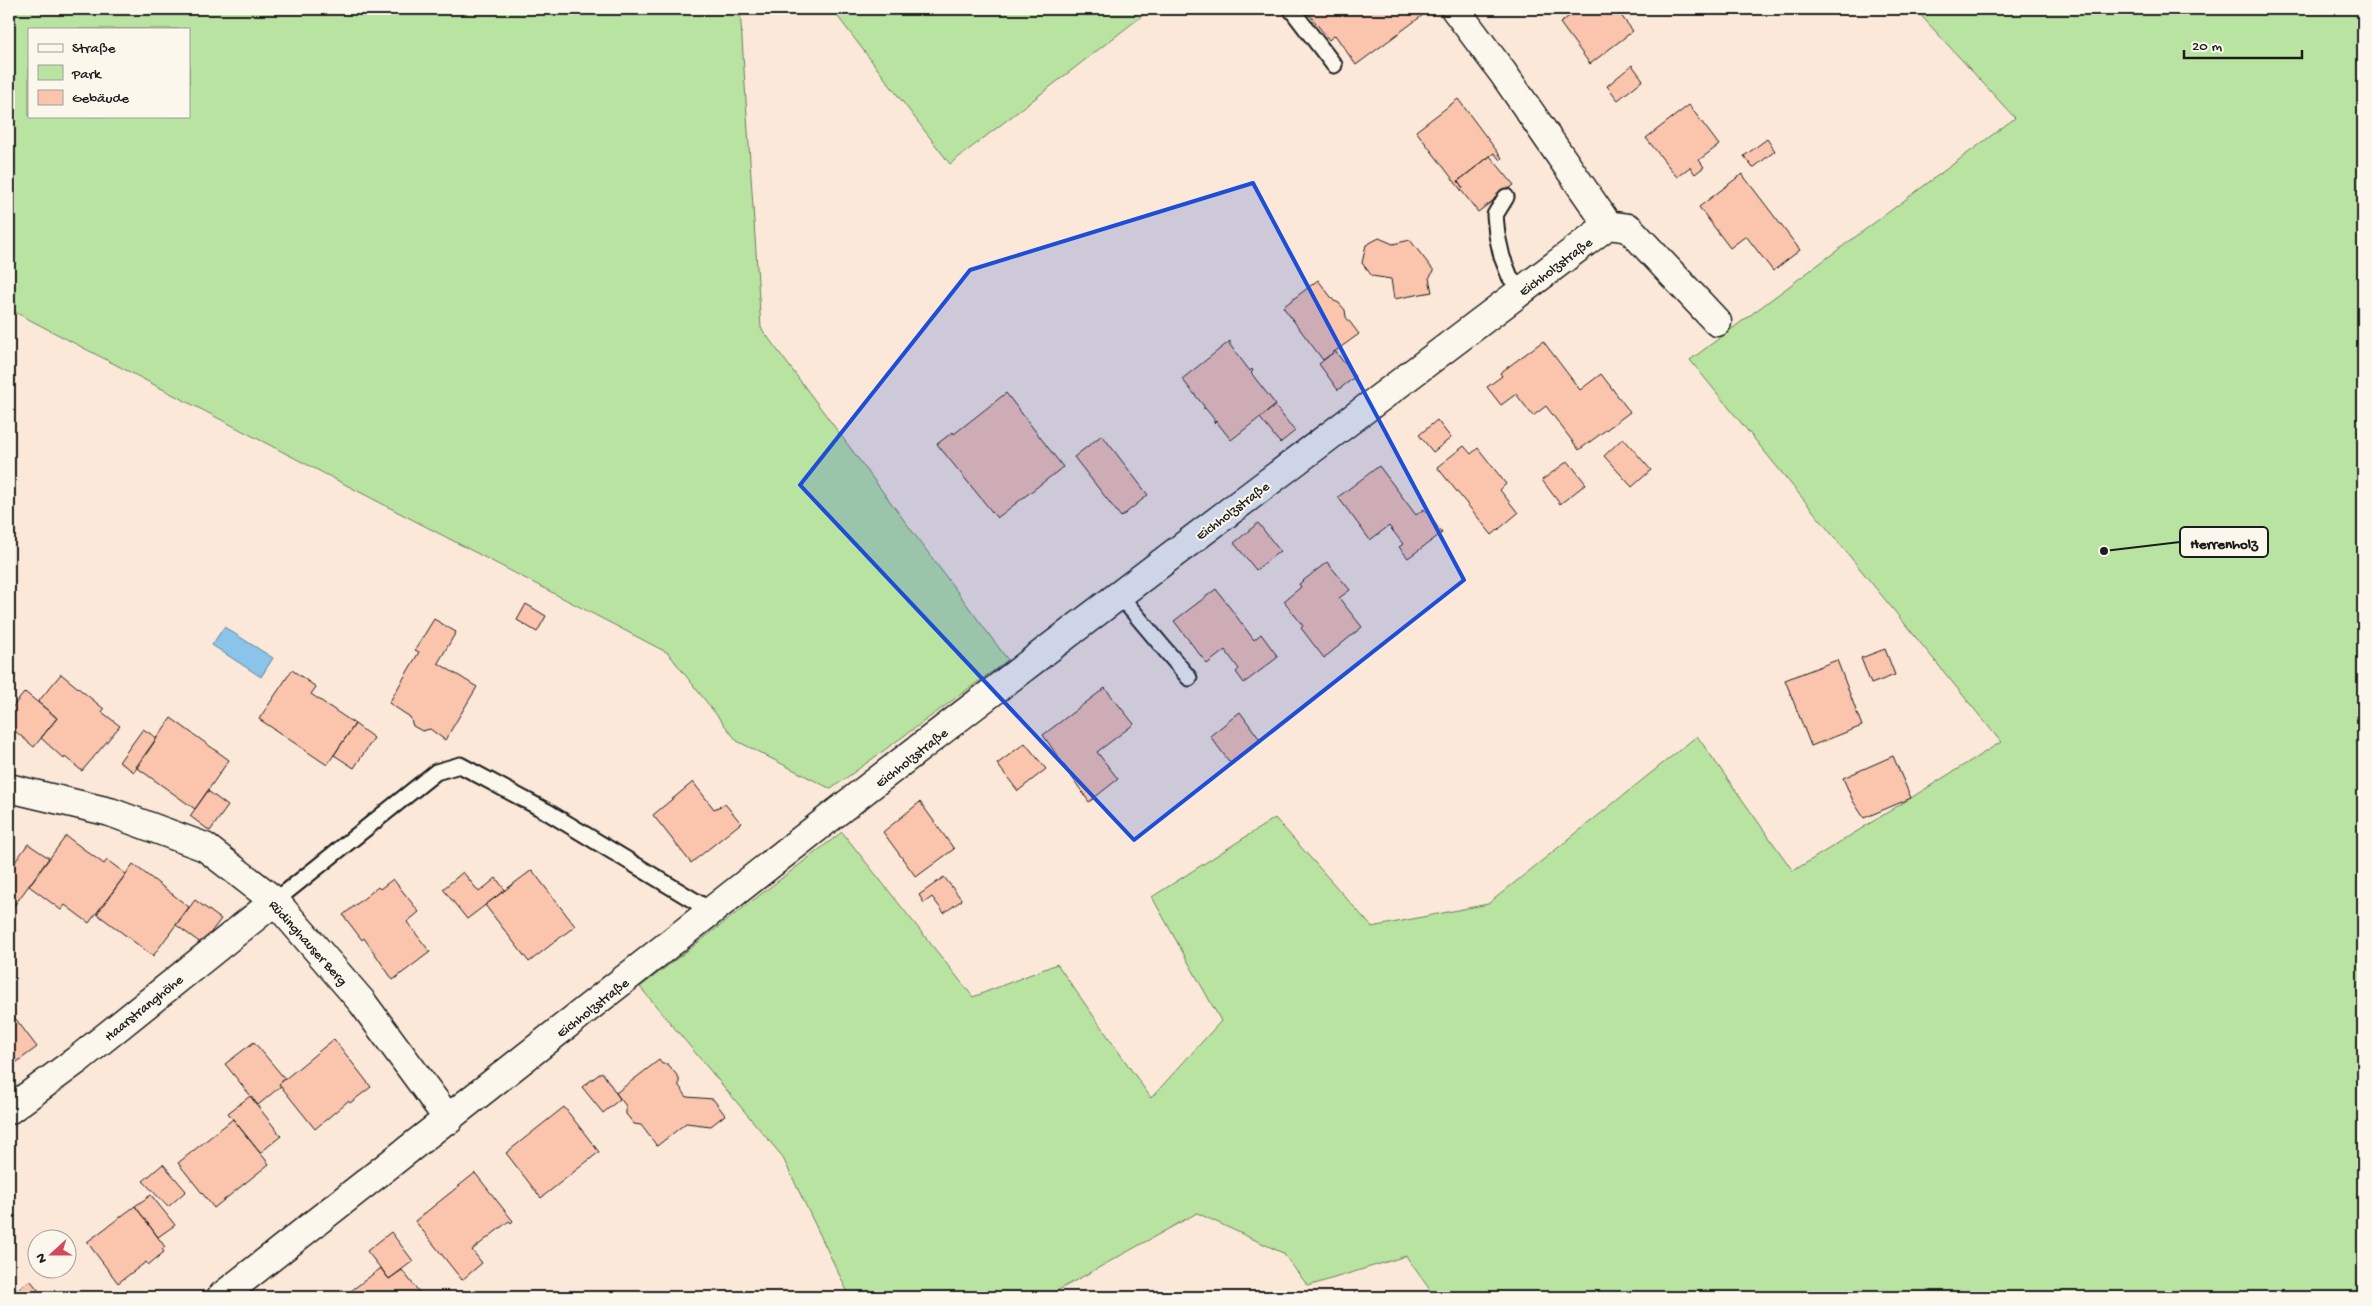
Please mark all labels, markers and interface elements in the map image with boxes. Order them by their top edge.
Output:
legend [28,28,190,118]
scale bar [2184,28,2302,60]
text: 20 m [2192,38,2222,56]
text: Straße [72,40,116,58]
text: Park [71,66,102,84]
text: Gebäude [72,90,129,108]
street label: Eichholzstraße [1516,234,1597,301]
street label: Eichholzstraße [1193,478,1274,545]
callout: Herrenholz [2180,527,2268,557]
text: Herrenholz [2190,536,2259,554]
street label: Eichholzstraße [873,725,953,793]
street label: Rüdinghauser Berg [264,897,350,990]
street label: Haarstranghöhe [102,972,188,1046]
street label: Eichholzstraße [554,975,634,1043]
north arrow [28,1228,78,1278]
text: N [33,1250,52,1265]

